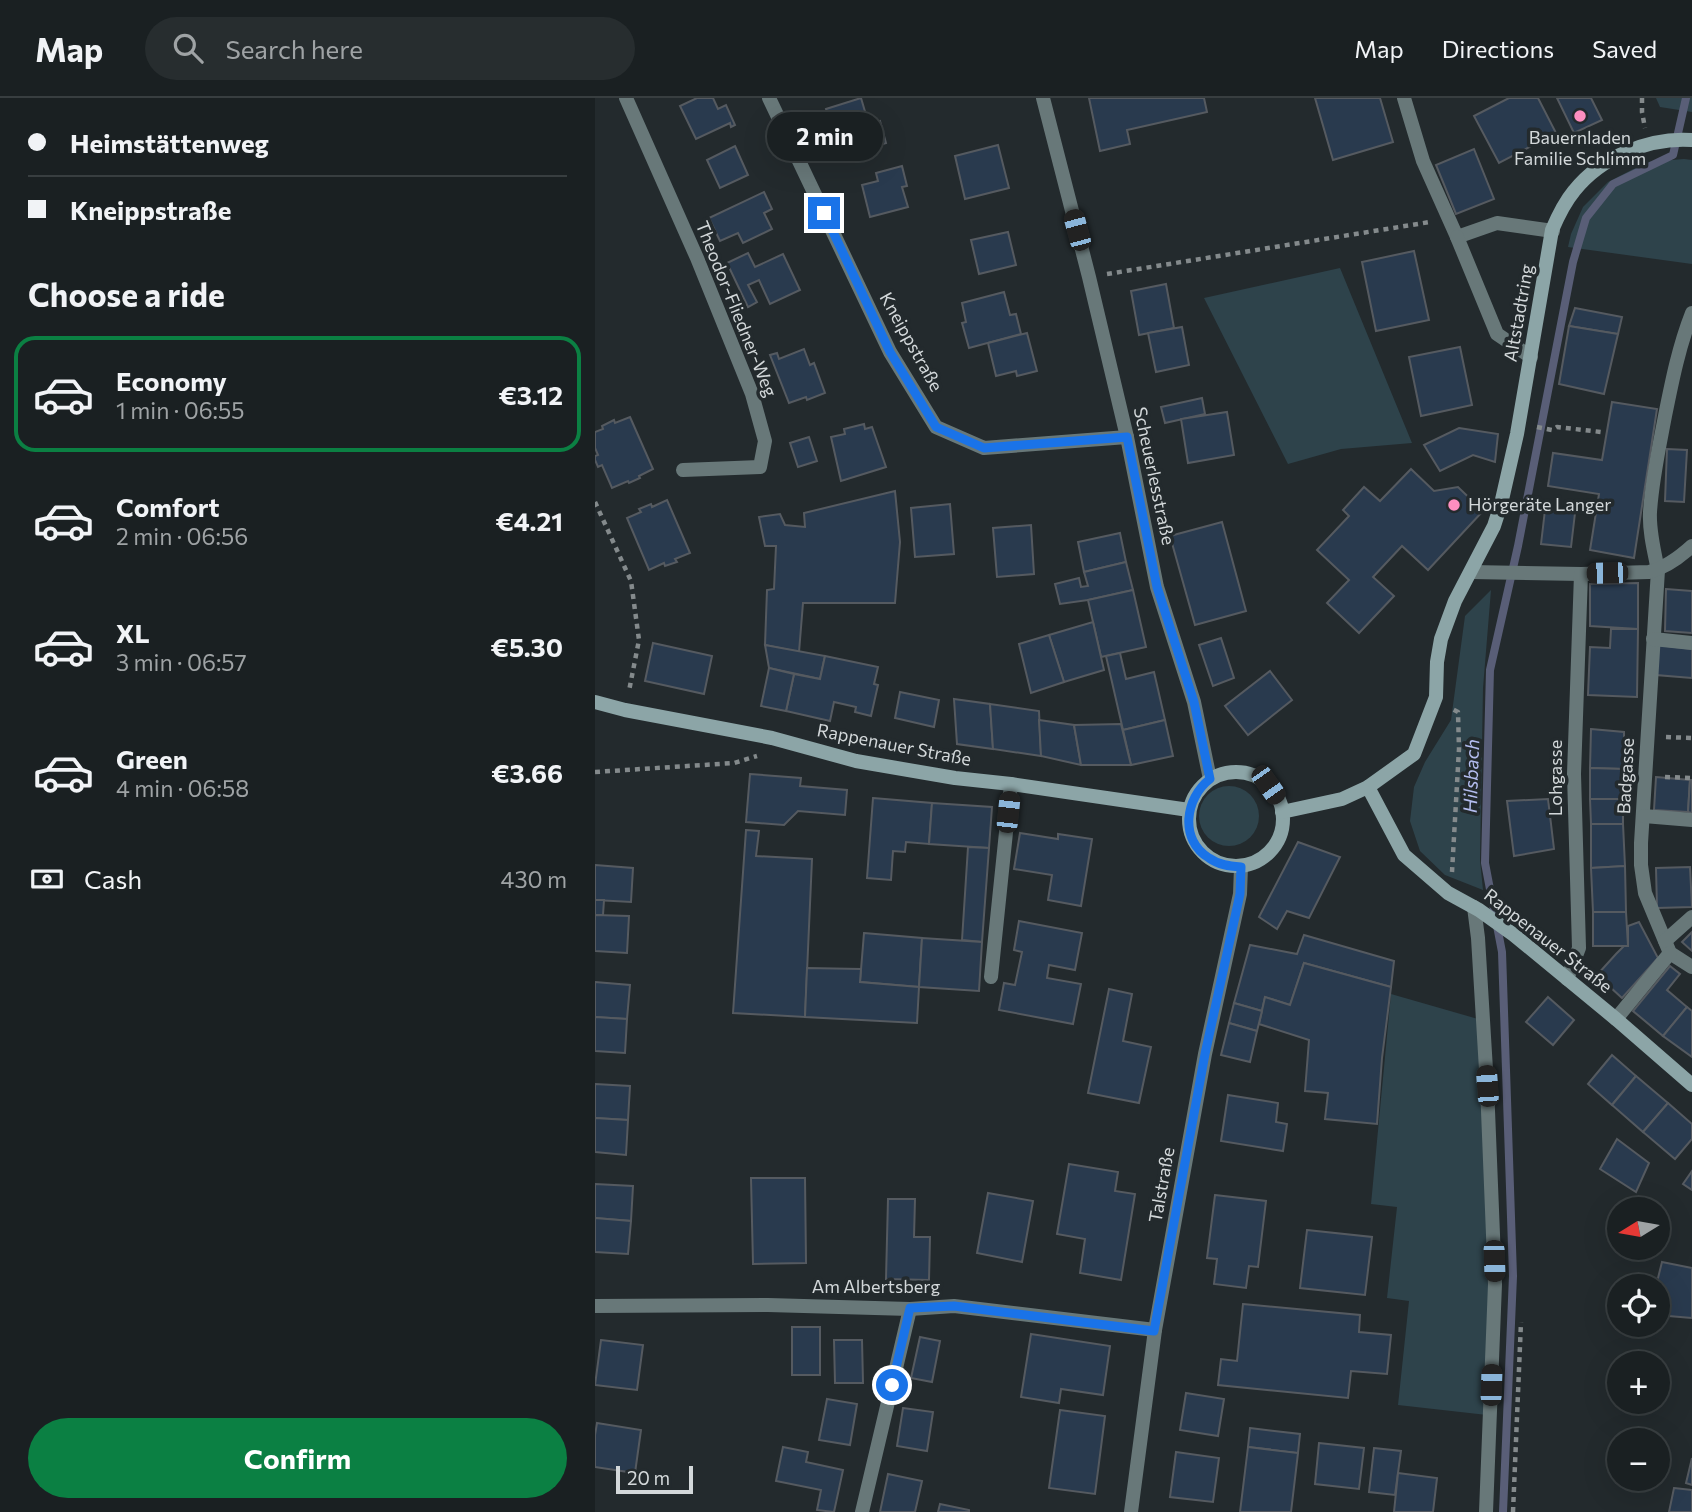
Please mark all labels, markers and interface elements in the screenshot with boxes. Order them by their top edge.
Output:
search box [145,17,635,80]
text: Map [35,28,103,69]
icon: search [169,29,207,67]
text: Search here [225,33,363,64]
text: Map [1354,34,1404,63]
text: Directions [1442,34,1554,63]
text: Saved [1592,34,1657,63]
marker: Bauernladen Familie Schlimm [1572,108,1588,124]
callout: 2 min [766,111,882,160]
text: 2 min [796,122,854,150]
place label: Bauernladen Familie Schlimm [1514,126,1646,169]
text: Heimstättenweg [70,127,269,158]
text: Kneippstraße [70,194,231,225]
route end [808,197,840,229]
car [1062,207,1093,253]
street label: Theodor-Fliedner-Weg [692,218,782,400]
street label: Altstadtring [1499,262,1537,363]
text: Choose a ride [28,274,225,314]
street label: Kneippstraße [876,288,948,395]
icon: car [32,363,95,426]
text: Economy [116,365,227,396]
text: €3.12 [498,379,563,410]
text: 1 min · 06:55 [116,396,244,424]
street label: Scheuerlesstraße [1130,405,1180,547]
icon: car [32,489,95,552]
text: Comfort [116,491,219,522]
place label: Hörgeräte Langer [1468,493,1611,515]
marker: Hörgeräte Langer [1446,497,1462,513]
text: €4.21 [495,505,563,536]
text: 2 min · 06:56 [116,522,248,550]
car [1586,562,1629,584]
icon: car [32,615,95,678]
text: XL [116,617,150,648]
text: €5.30 [491,631,563,662]
text: 3 min · 06:57 [116,648,247,676]
street label: Rappenauer Straße [815,718,973,770]
street label: Badgasse [1612,737,1638,815]
water label: Hilsbach [1458,738,1483,813]
street label: Lohgasse [1544,740,1566,816]
icon: car [32,741,95,804]
text: Green [116,743,188,774]
text: €3.66 [491,757,563,788]
car [1248,762,1289,808]
text: 4 min · 06:58 [116,774,249,802]
car [996,790,1021,834]
icon: cash [28,860,66,898]
text: Cash [84,863,142,894]
text: 430 m [501,865,567,893]
street label: Rappenauer Straße [1480,883,1617,997]
car [1476,1064,1499,1108]
street label: Talstraße [1144,1145,1178,1224]
north arrow [1607,1197,1669,1260]
map controls [1607,1197,1670,1491]
car [1483,1240,1506,1282]
button: locate [1607,1274,1670,1337]
street label: Am Albertsberg [812,1275,941,1297]
button: + [1607,1351,1670,1414]
car [1480,1364,1503,1406]
route start [876,1369,908,1401]
button: Confirm [28,1418,567,1498]
button: − [1607,1428,1670,1491]
scale bar [616,1463,693,1495]
text: 20 m [627,1466,670,1489]

